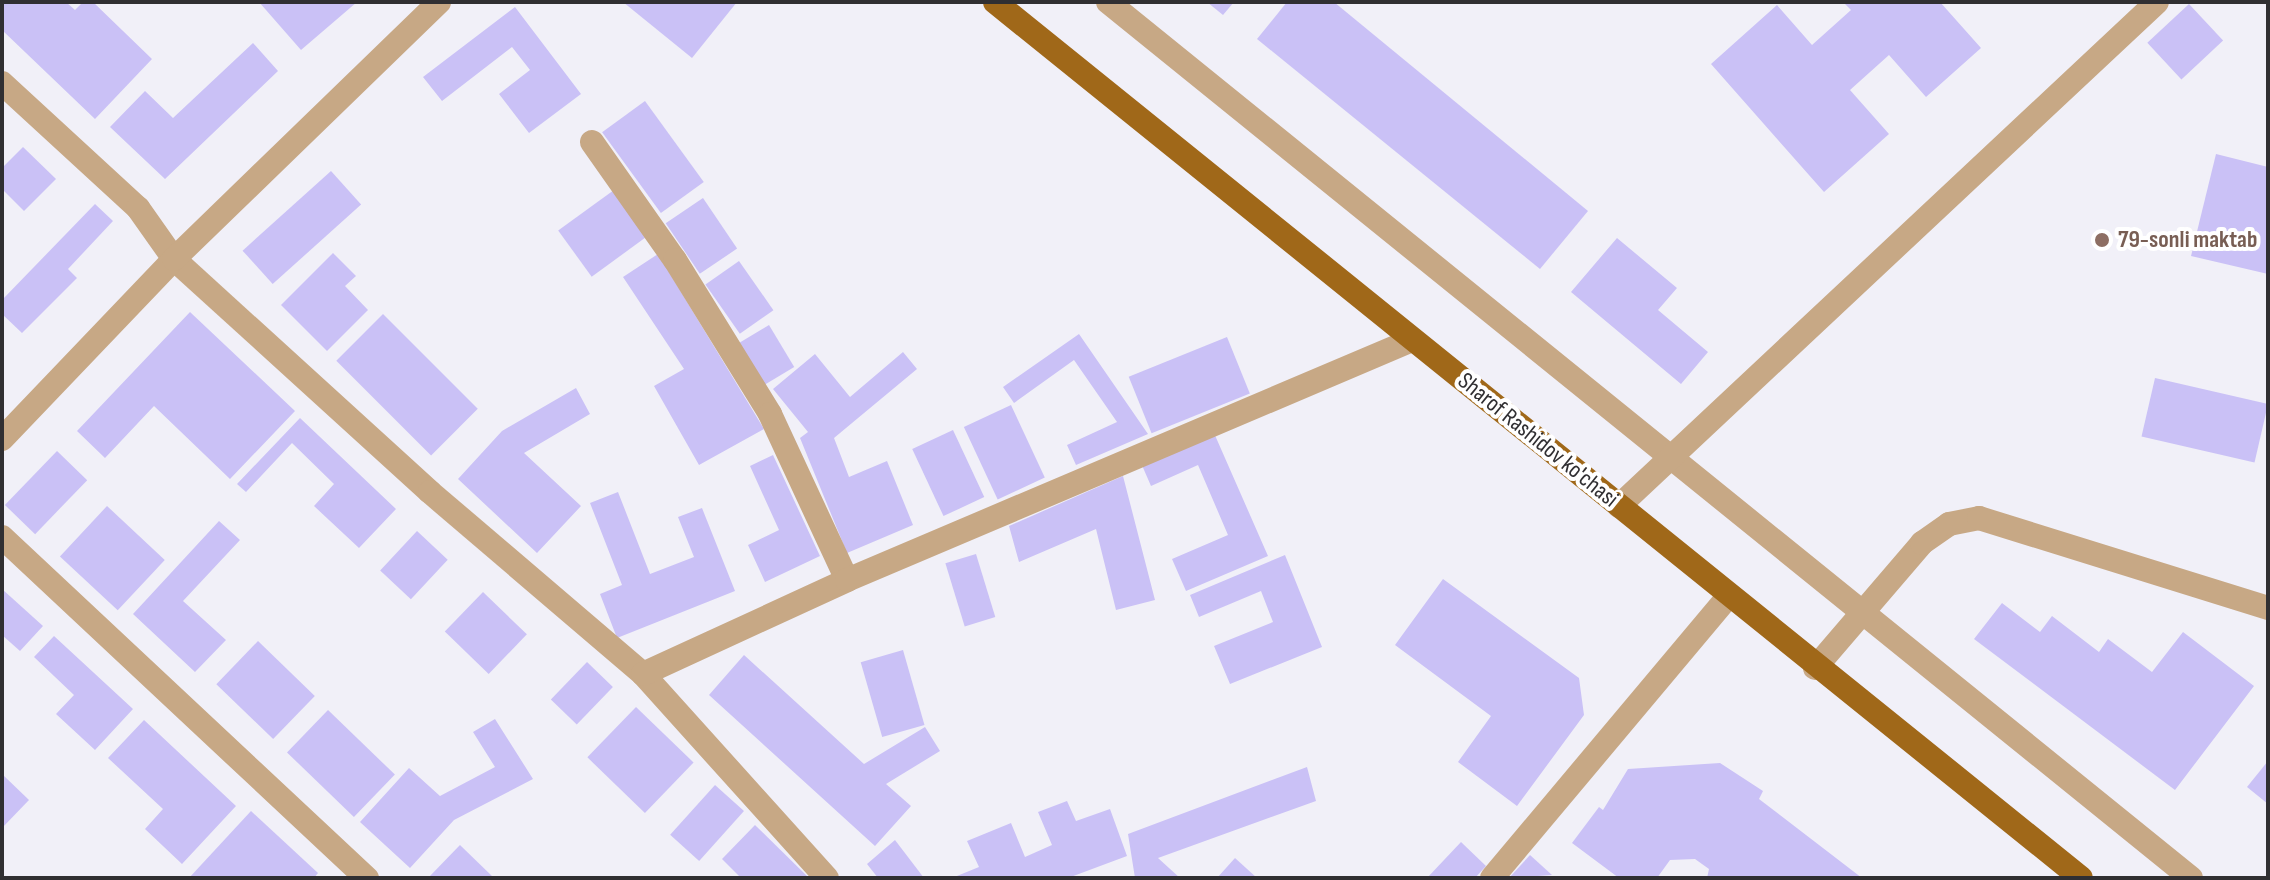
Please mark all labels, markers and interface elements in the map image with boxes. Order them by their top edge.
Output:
place label: 79-sonli maktab [2118,226,2257,254]
marker: 79-sonli maktab [2093,231,2111,249]
street label: Sharof Rashidov ko'chasi [1452,367,1624,513]

